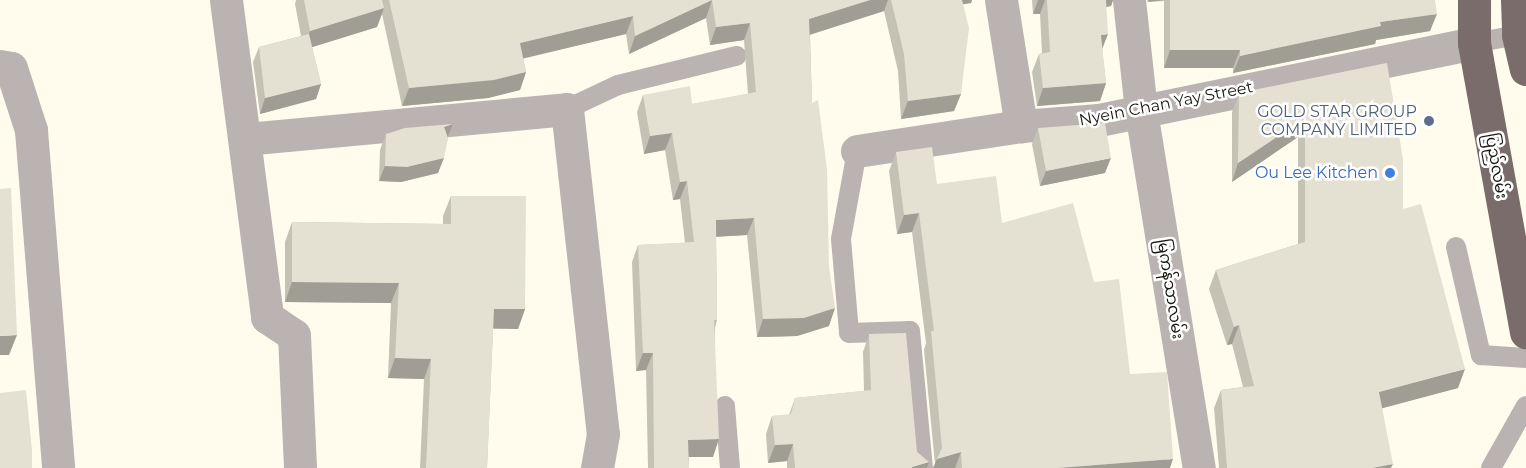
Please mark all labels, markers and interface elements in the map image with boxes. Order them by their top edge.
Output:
street label: Nyein Chan Yay Street [1078,78,1254,130]
place label: GOLD STAR GROUP COMPANY LIMITED [1257,102,1417,140]
marker: GOLD STAR GROUP COMPANY LIMITED [1422,114,1436,128]
street label: ပြည်လမ်း [1481,132,1511,200]
place label: Ou Lee Kitchen [1255,163,1378,183]
marker: Ou Lee Kitchen [1383,166,1397,180]
street label: မြကန်သာလမ်း [1153,237,1187,341]

